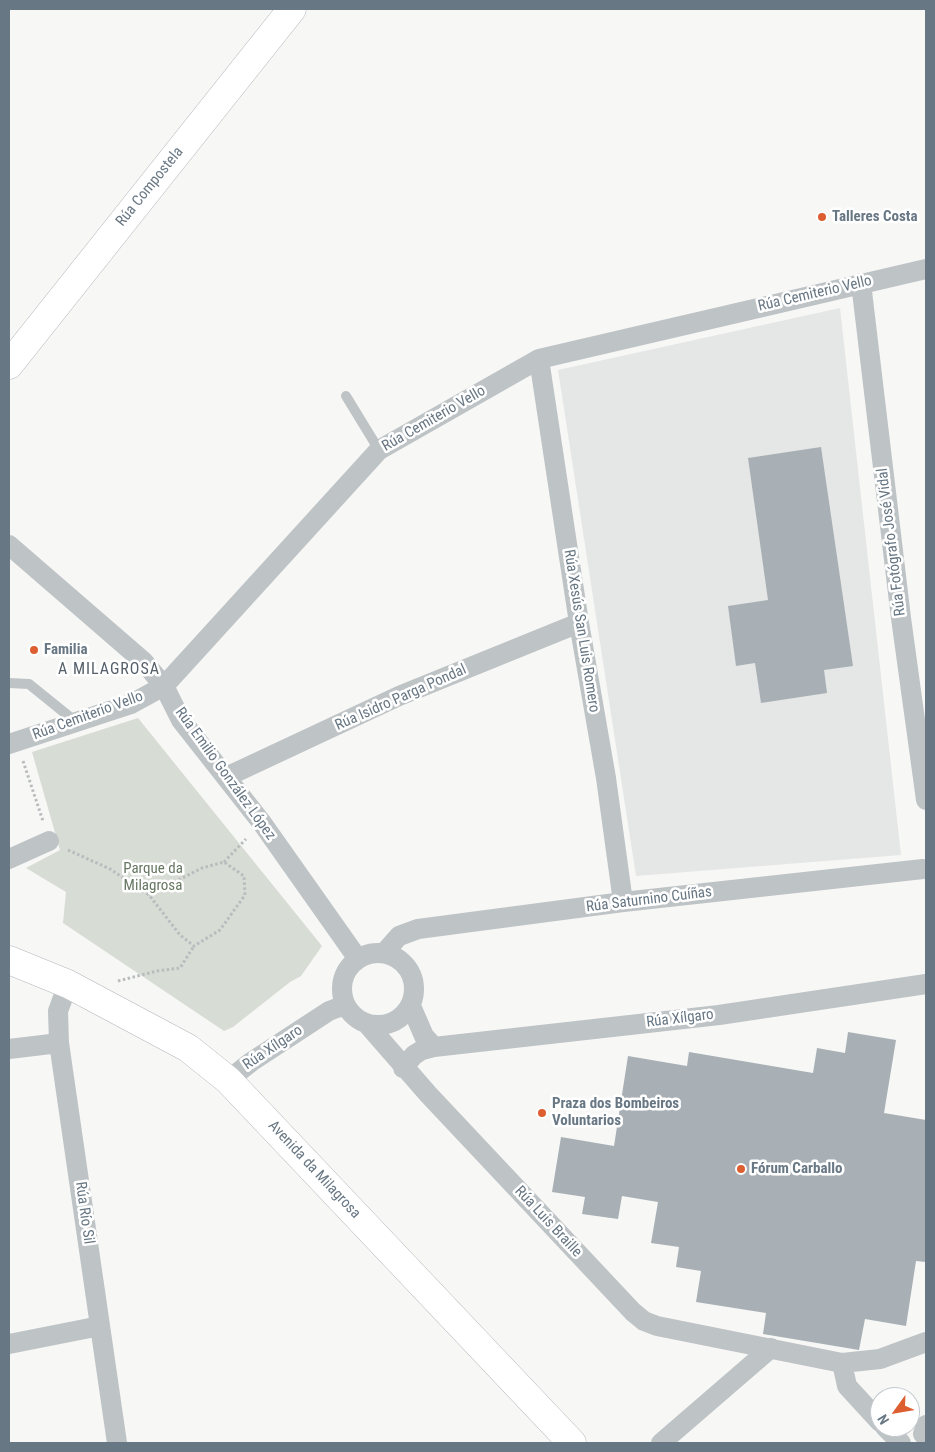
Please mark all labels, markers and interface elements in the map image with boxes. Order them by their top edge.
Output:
street label: Rúa Compostela [112,144,188,230]
place label: Talleres Costa [832,208,917,226]
marker: Talleres Costa [816,211,828,223]
street label: Rúa Cemiterio Vello [756,272,874,316]
street label: Rúa Cemiterio Vello [379,382,489,456]
street label: Rúa Fotógrafo José Vidal [874,467,910,617]
street label: Rúa Xesús San Luis Romero [559,548,603,714]
place label: Familia [44,641,87,659]
marker: Familia [28,644,40,656]
district label: A MILAGROSA [57,660,161,680]
street label: Rúa Isidro Parga Pondal [333,661,469,735]
street label: Rúa Cemiterio Vello [30,688,146,744]
street label: Rúa Emilio González López [171,704,279,844]
park label: Parque da Milagrosa [123,860,183,895]
street label: Rúa Saturnino Cuíñas [585,883,713,917]
street label: Rúa Xílgaro [645,1006,715,1032]
street label: Rúa Xílgaro [240,1022,306,1074]
place label: Praza dos Bombeiros Voluntarios [552,1095,679,1130]
marker: Praza dos Bombeiros Voluntarios [536,1107,548,1119]
street label: Avenida da Milagrosa [264,1117,364,1223]
place label: Fórum Carballo [751,1160,842,1178]
marker: Fórum Carballo [735,1163,747,1175]
street label: Rúa Río Sil [71,1181,97,1245]
street label: Rúa Luis Braille [511,1183,585,1261]
north arrow [870,1387,920,1437]
text: N [874,1412,892,1427]

